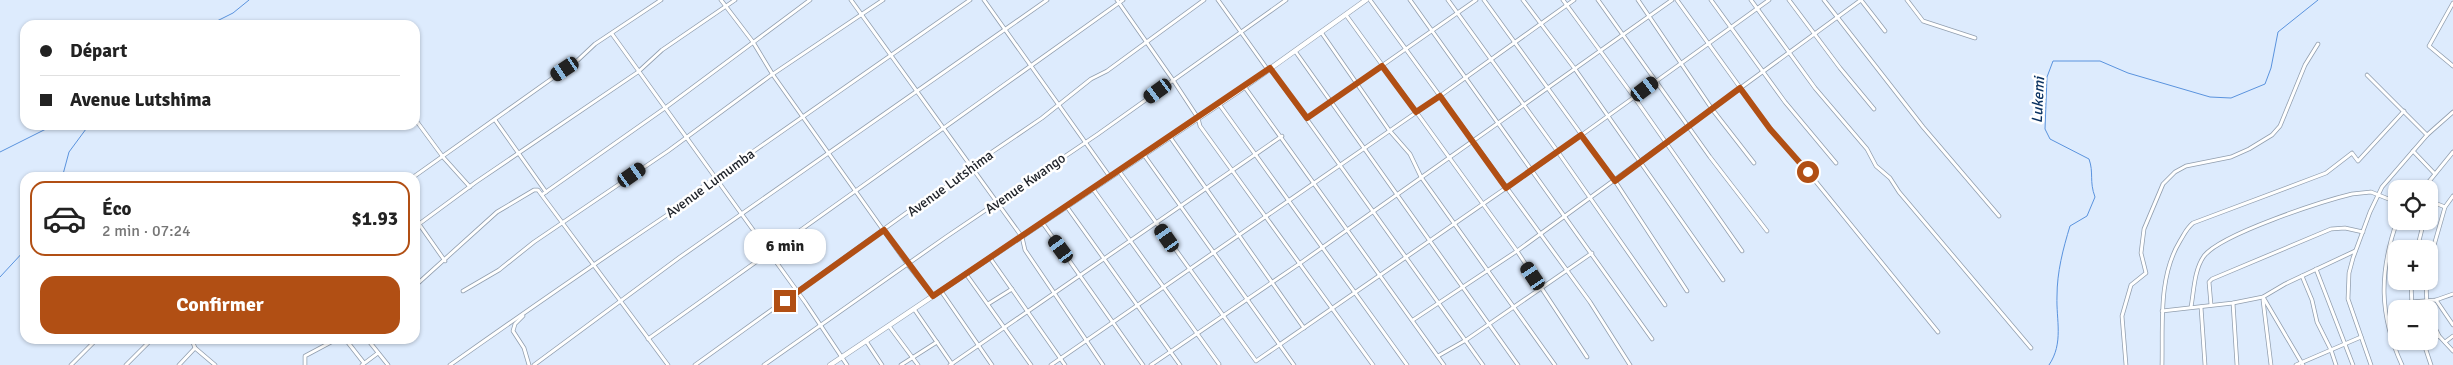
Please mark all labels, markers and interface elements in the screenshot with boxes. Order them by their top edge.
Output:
text: Départ [70,39,127,63]
car [548,54,581,84]
car [1628,74,1661,104]
water label: Lukemi [2028,74,2048,124]
car [1141,76,1174,106]
text: Avenue Lutshima [70,88,211,112]
street label: Avenue Lumumba [662,145,758,221]
street label: Avenue Lutshima [904,146,997,220]
street label: Avenue Kwango [982,149,1069,217]
car [615,160,648,190]
route start [1797,161,1819,183]
map controls [2388,180,2438,350]
button: locate [2388,180,2438,230]
icon: car [42,196,87,241]
text: Éco [102,197,132,221]
text: $1.93 [352,207,398,231]
text: 2 min · 07:24 [102,221,191,241]
car [1152,221,1181,255]
callout: 6 min [744,228,826,264]
car [1046,232,1075,266]
text: 6 min [766,236,804,256]
button: + [2388,240,2438,290]
car [1518,259,1547,293]
button: Confirmer [40,276,400,334]
route end [774,290,796,312]
button: − [2388,300,2438,350]

